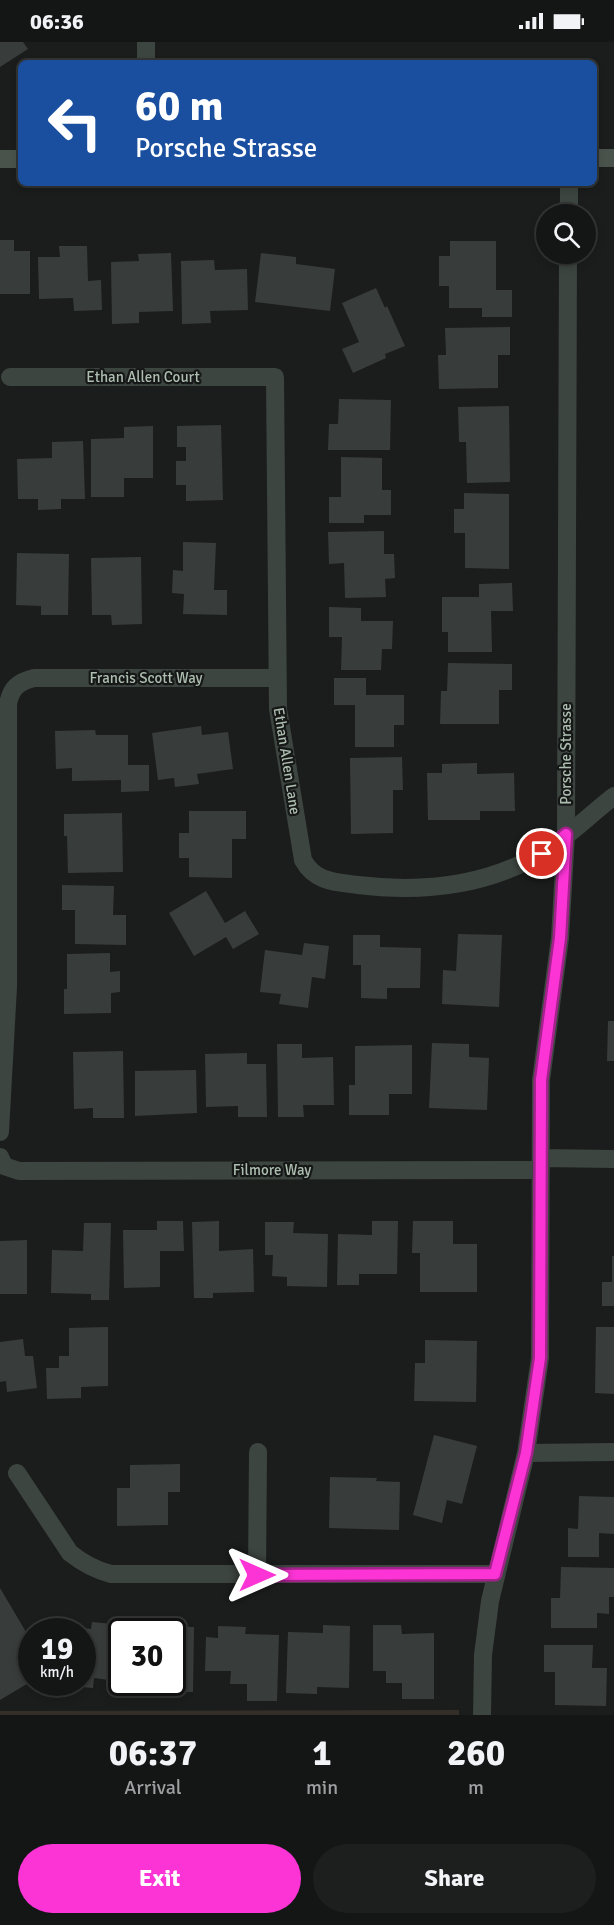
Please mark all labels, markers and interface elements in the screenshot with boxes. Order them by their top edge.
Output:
text: 06:36 [30,8,84,35]
text: 60 m [135,81,224,132]
icon: left [36,84,114,162]
text: Porsche Strasse [135,132,317,165]
map controls [536,204,596,264]
button: search [536,204,596,264]
street label: Ethan Allen Court [86,368,200,386]
street label: Francis Scott Way [89,669,203,687]
street label: Porsche Strasse [557,703,575,805]
street label: Ethan Allen Lane [270,706,304,816]
pin [516,828,567,879]
icon: arrive [525,837,558,870]
street label: Filmore Way [233,1161,311,1179]
position arrow [225,1543,289,1607]
speed limit sign: 30 [108,1618,186,1696]
text: 19 [41,1631,73,1668]
text: km/h [40,1663,74,1681]
text: 06:37 [109,1731,197,1776]
text: 1 [312,1731,332,1776]
text: 260 [447,1731,505,1776]
text: Arrival [124,1775,182,1800]
text: min [306,1775,338,1800]
text: m [468,1775,484,1800]
button: Exit [18,1844,301,1913]
button: Share [313,1844,596,1913]

